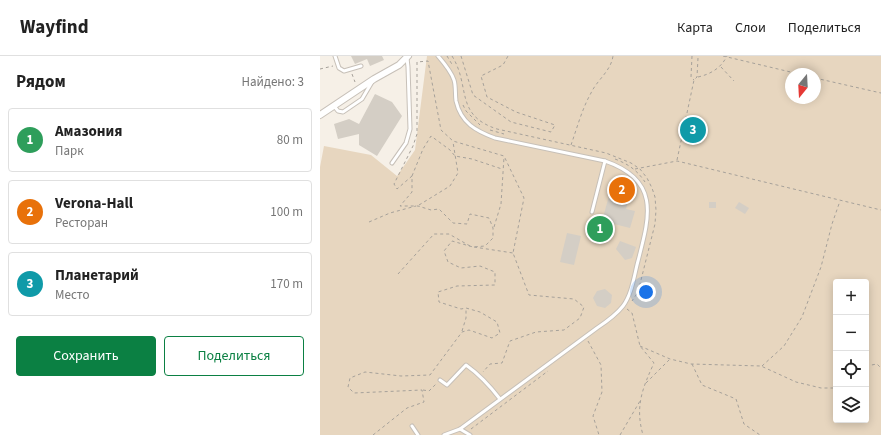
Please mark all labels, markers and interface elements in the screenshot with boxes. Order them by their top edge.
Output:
text: Wayfind [20,14,89,41]
text: Карта [677,18,713,38]
text: Слои [735,18,766,38]
text: Поделиться [788,18,861,38]
north arrow [785,68,821,104]
text: Рядом [16,70,66,94]
text: Найдено: 3 [242,73,304,91]
pin: 3 [680,115,706,145]
text: Амазония [55,121,123,142]
text: 1 [27,131,33,149]
text: 80 m [277,131,303,149]
text: Парк [55,142,84,160]
pin: 2 [609,175,635,205]
text: Verona-Hall [55,193,133,214]
text: 2 [27,203,33,221]
text: 100 m [270,203,303,221]
text: Ресторан [55,214,108,232]
pin: 1 [587,214,613,244]
text: Планетарий [55,265,139,286]
text: 3 [27,275,33,293]
text: 170 m [270,275,303,293]
map controls [833,279,869,423]
button: + [833,279,869,315]
your location [636,282,656,302]
text: Место [55,286,90,304]
button: − [833,315,869,351]
button: Сохранить [16,336,156,376]
button: Поделиться [164,336,304,376]
button: locate [833,351,869,387]
button: layers [833,387,869,423]

